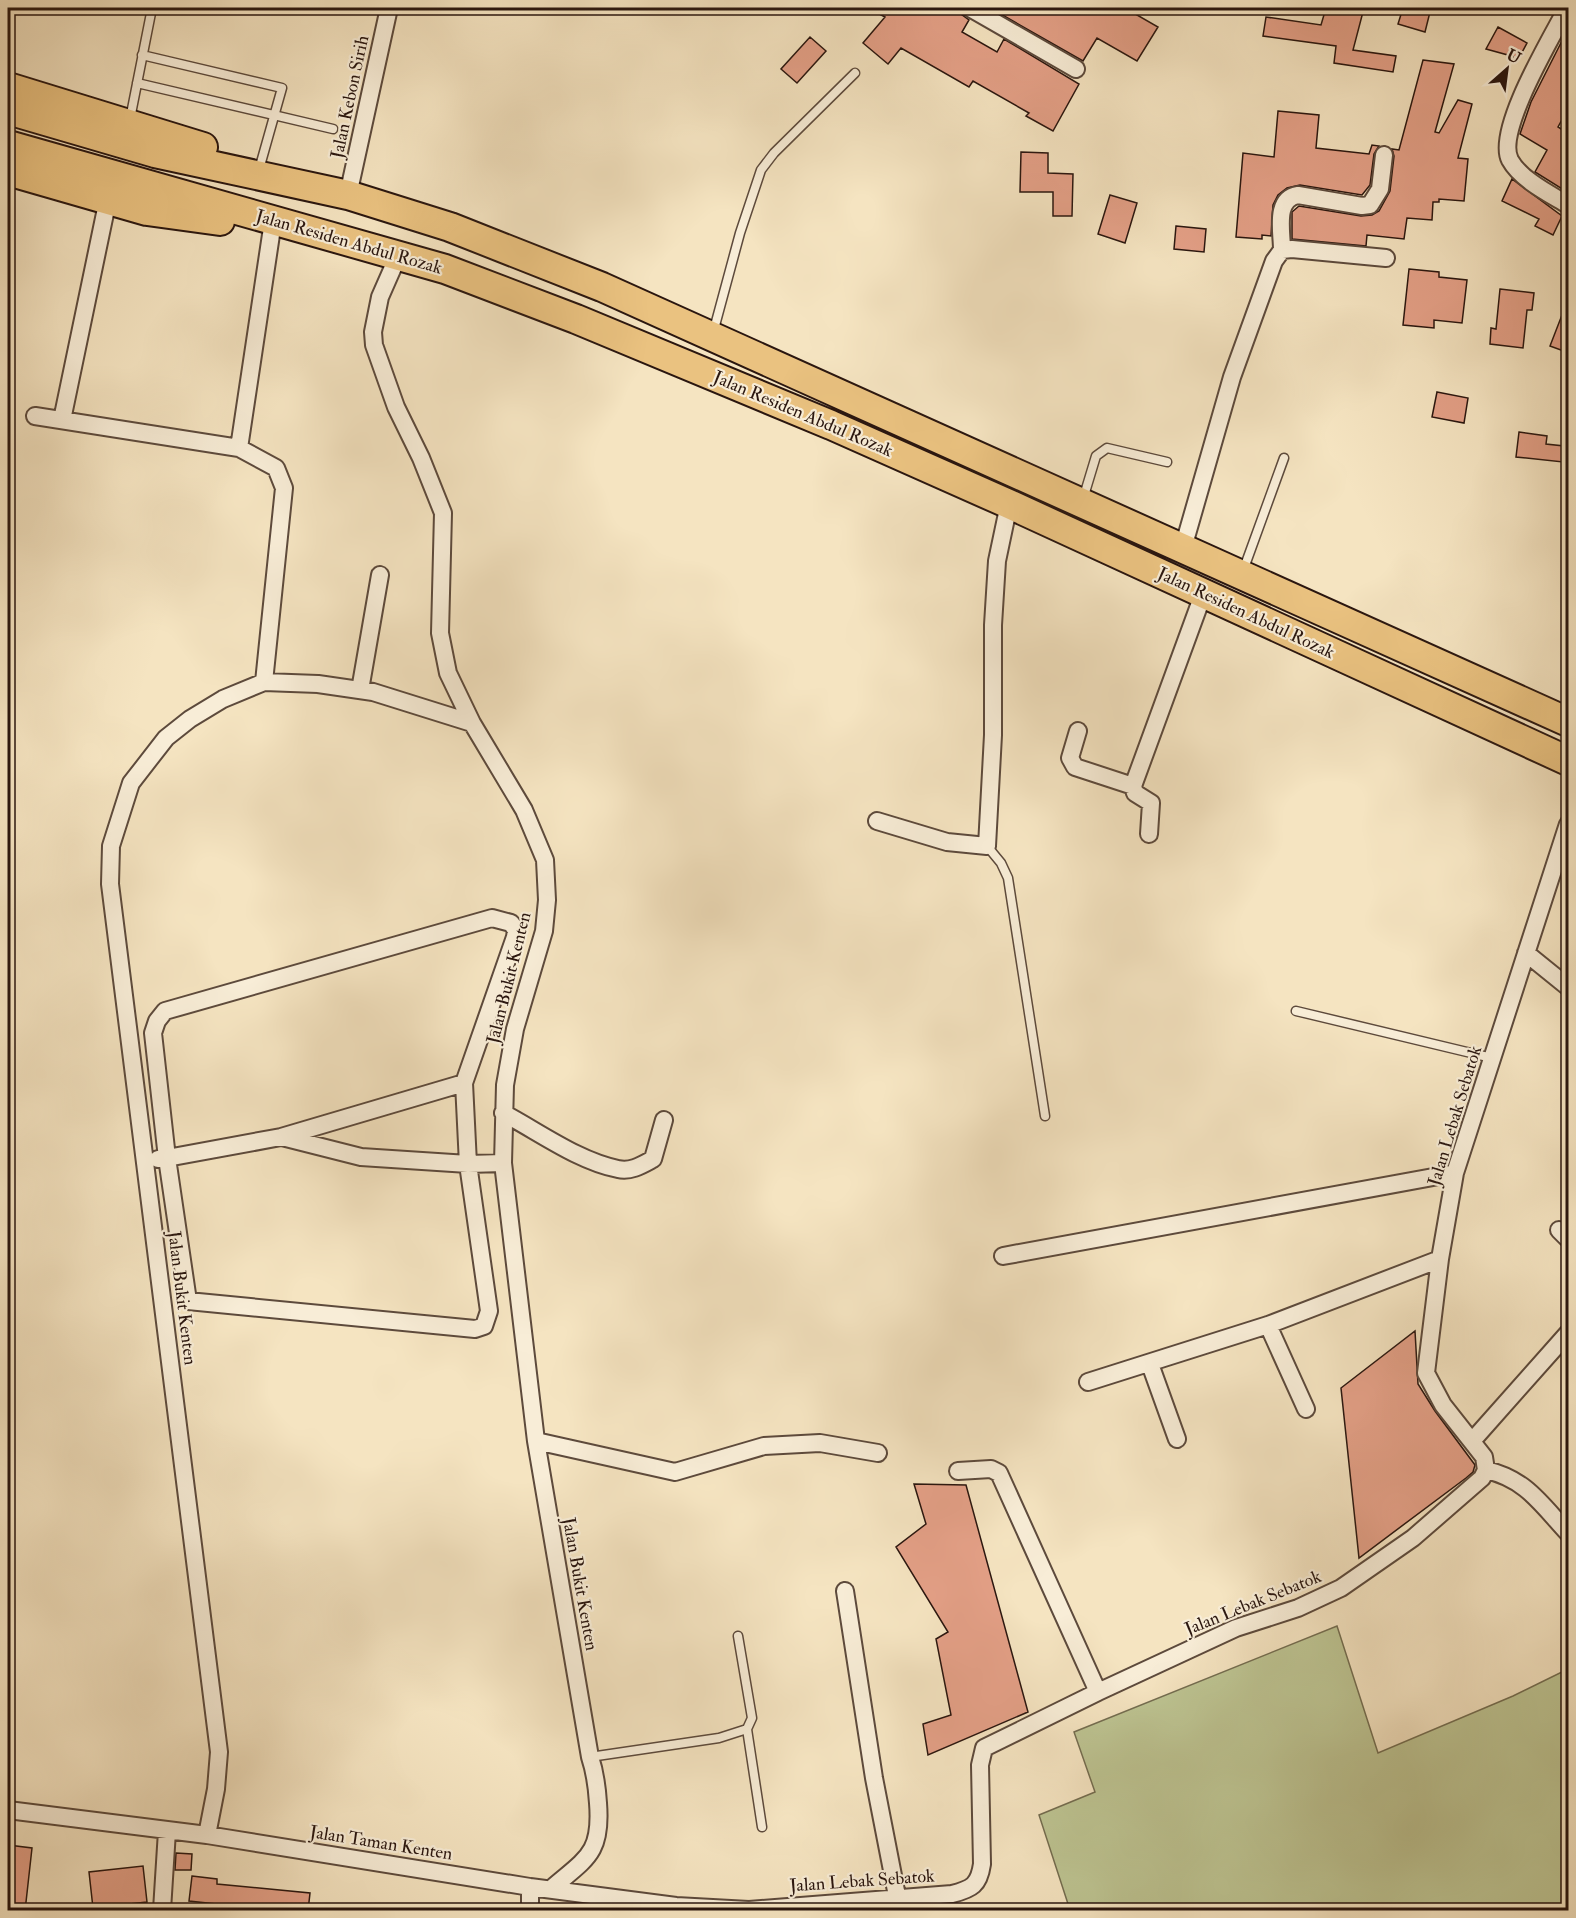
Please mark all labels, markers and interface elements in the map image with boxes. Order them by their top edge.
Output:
street label: Jalan Kebon Sirih [325,33,374,162]
north arrow [1477,39,1537,99]
text: U [1503,45,1525,69]
street label: Jalan Residen Abdul Rozak [252,204,445,280]
street label: Jalan Residen Abdul Rozak [709,365,897,462]
street label: Jalan Residen Abdul Rozak [1153,561,1339,664]
street label: Jalan Bukit Kenten [481,910,537,1047]
street label: Jalan Lebak Sebatok [1422,1043,1487,1190]
street label: Jalan Bukit Kenten [162,1229,202,1366]
street label: Jalan Bukit Kenten [557,1514,603,1653]
street label: Jalan Lebak Sebatok [1180,1565,1325,1641]
street label: Jalan Taman Kenten [307,1820,454,1866]
street label: Jalan Lebak Sebatok [788,1864,936,1898]

